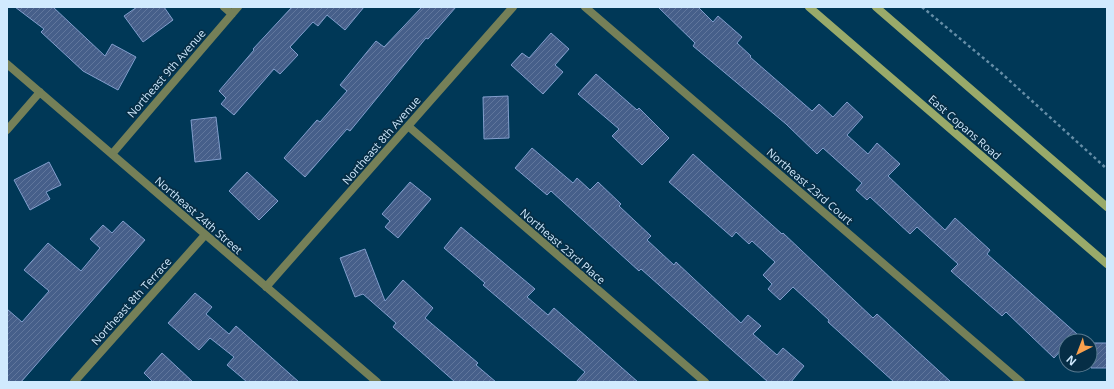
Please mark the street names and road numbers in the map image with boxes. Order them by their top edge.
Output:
street label: Northeast 9th Avenue [123,26,209,120]
street label: East Copans Road [925,91,1005,163]
street label: Northeast 8th Avenue [338,93,424,187]
street label: Northeast 23rd Court [764,144,856,228]
street label: Northeast 24th Street [152,173,246,257]
street label: Northeast 23rd Place [517,205,609,287]
street label: Northeast 8th Terrace [88,254,174,348]

